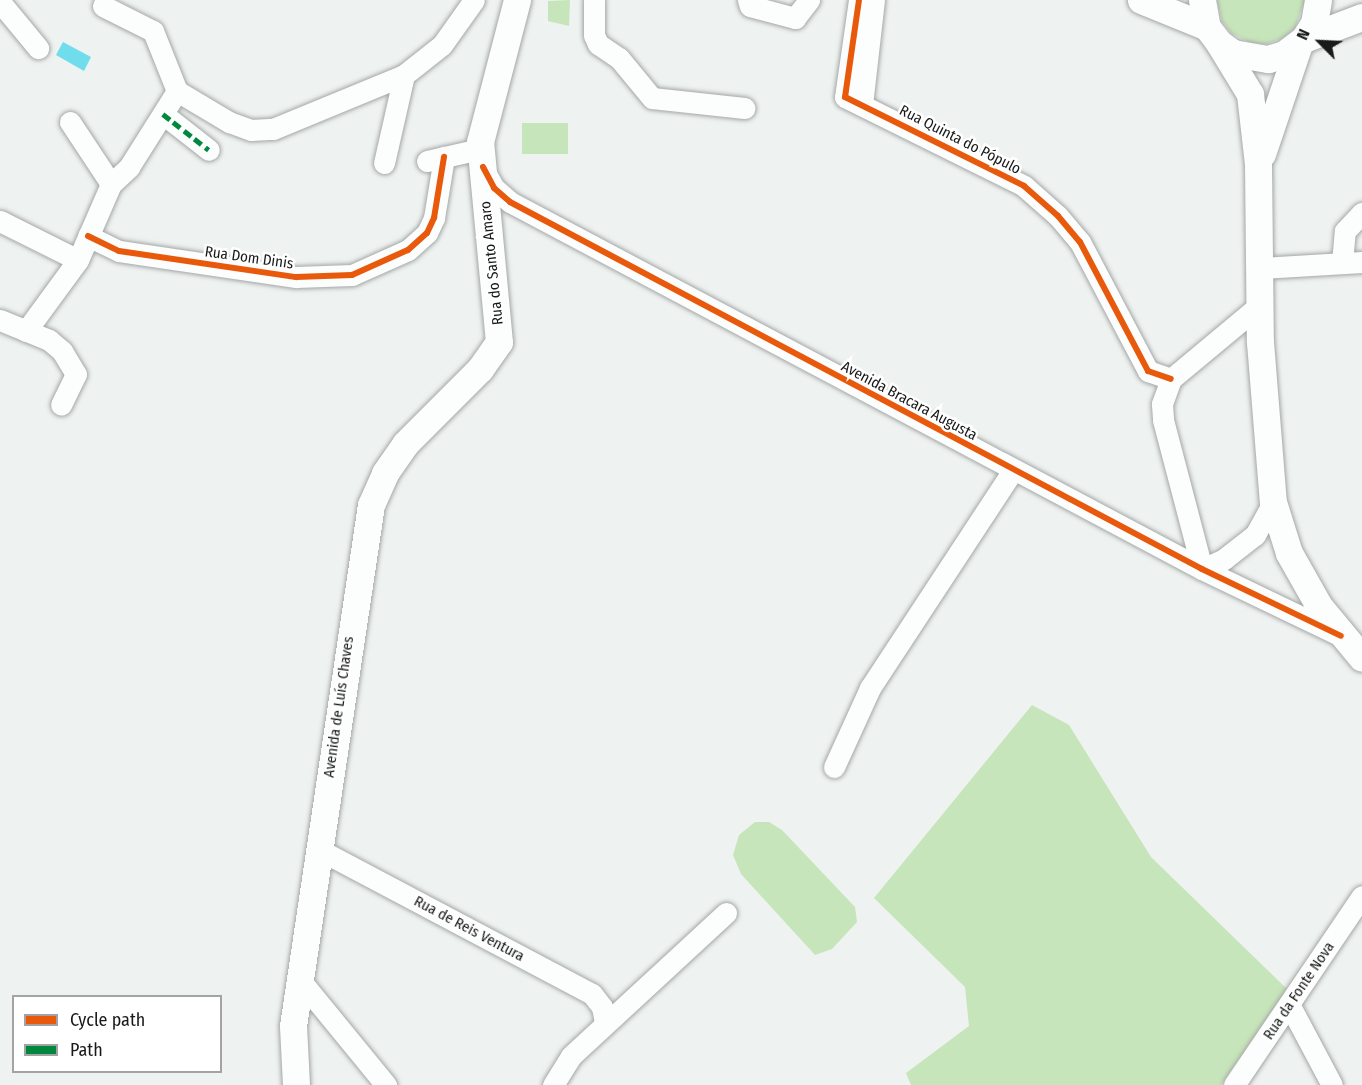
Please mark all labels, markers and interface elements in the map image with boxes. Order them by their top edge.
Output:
north arrow [1290,12,1350,72]
text: N [1292,26,1314,43]
street label: Rua Quinta do Pópulo [896,102,1024,178]
street label: Rua do Santo Amaro [477,200,507,326]
street label: Rua Dom Dinis [204,243,294,273]
street label: Avenida Bracara Augusta [838,358,980,444]
street label: Avenida de Luís Chaves [320,635,358,779]
street label: Rua de Reis Ventura [411,892,527,966]
street label: Rua da Fonte Nova [1260,939,1338,1043]
legend [12,995,222,1073]
text: Cycle path [70,1009,145,1031]
text: Path [70,1039,103,1061]

